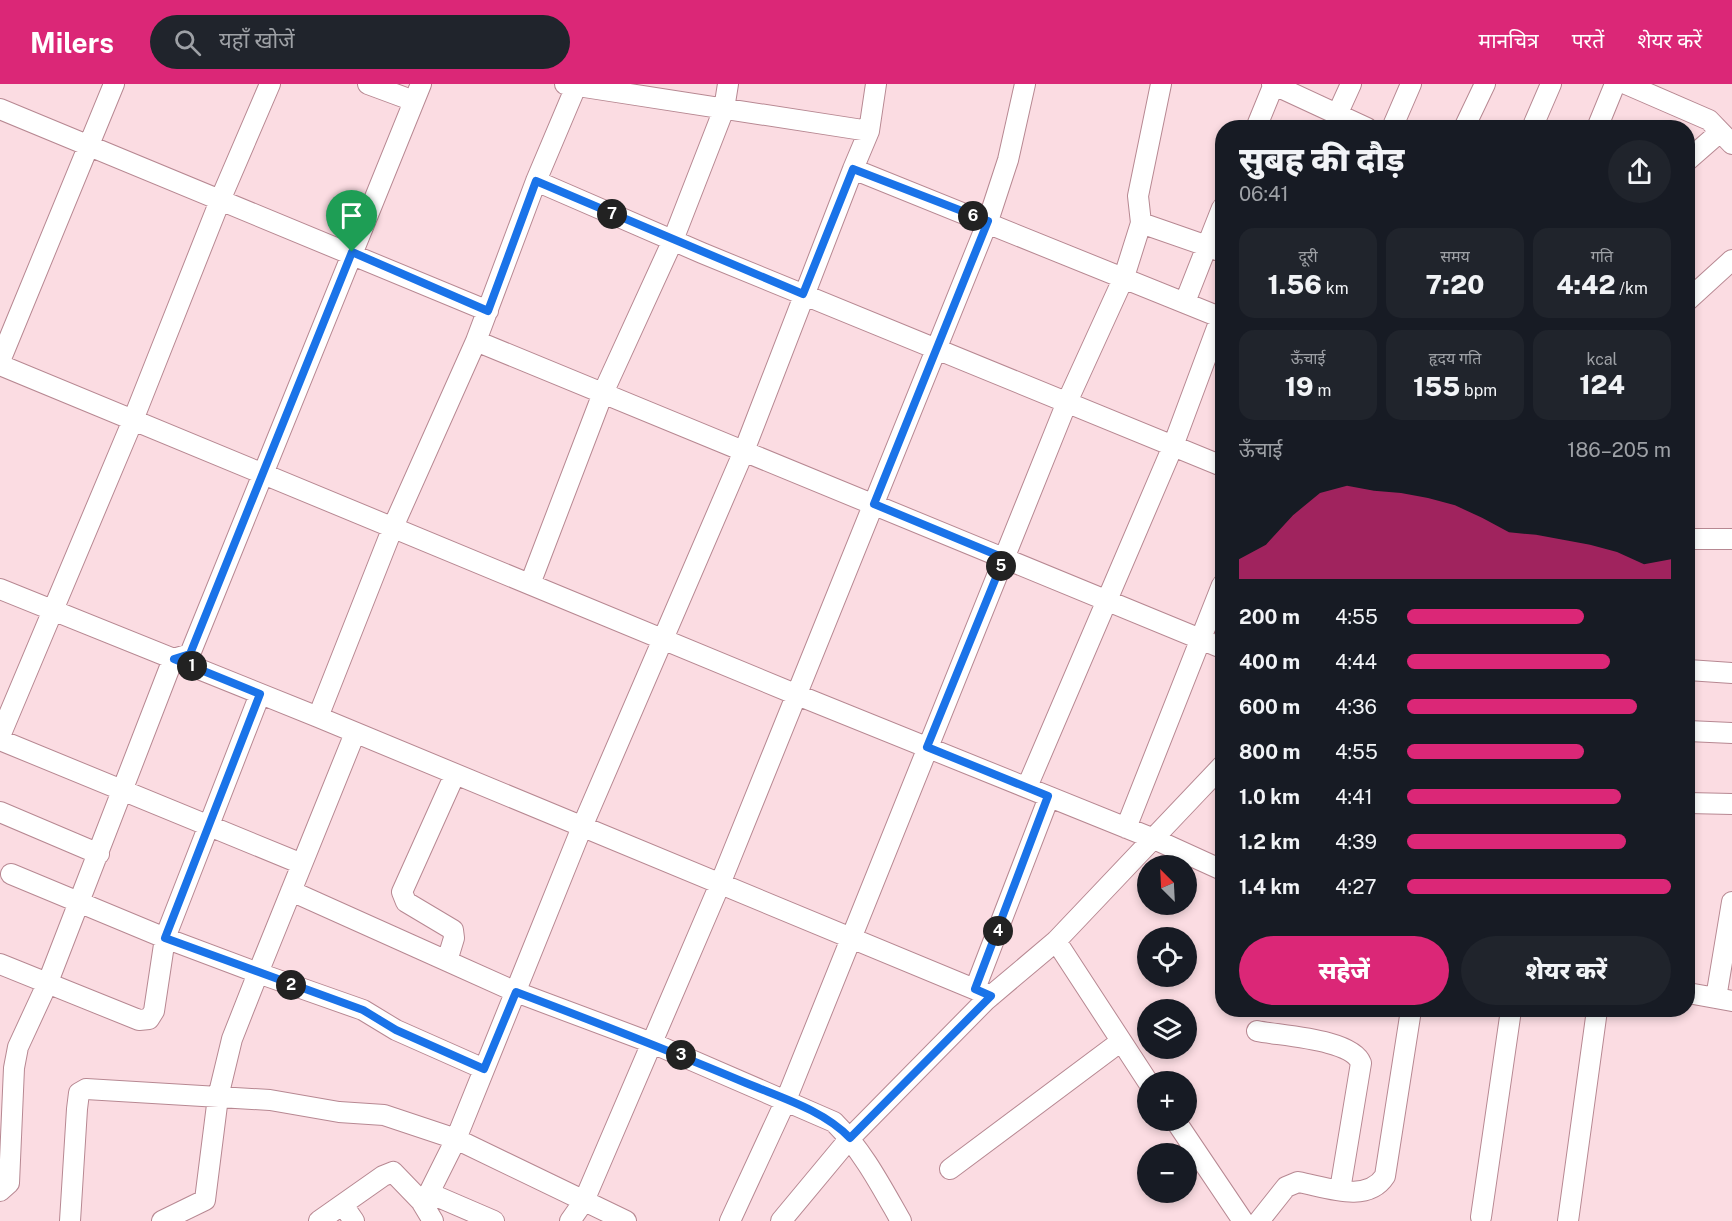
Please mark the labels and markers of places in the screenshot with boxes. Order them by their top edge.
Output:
pin [326,190,377,252]
pin: 7 [597,199,627,229]
pin: 6 [958,201,988,231]
pin: 5 [986,551,1016,581]
pin: 1 [177,651,207,681]
pin: 4 [983,916,1013,946]
pin: 2 [276,970,306,1000]
pin: 3 [666,1040,696,1070]

